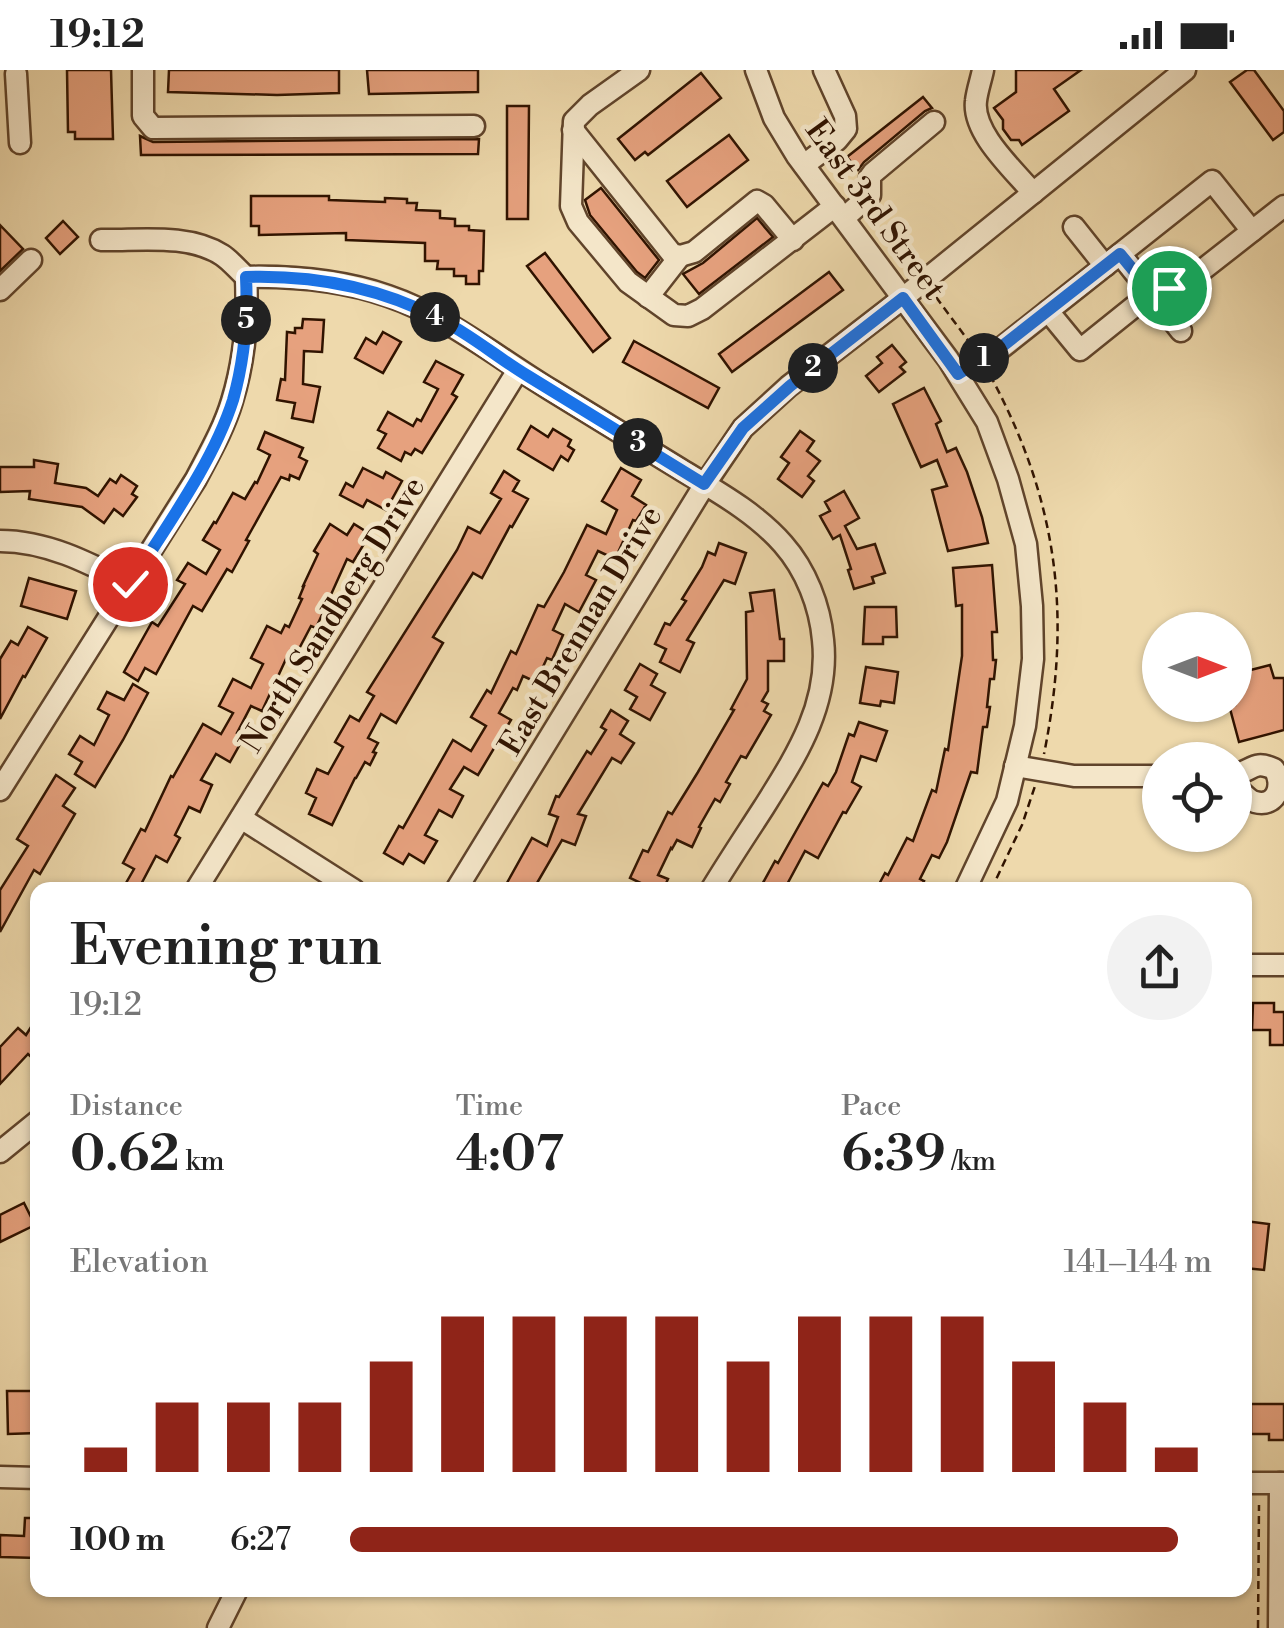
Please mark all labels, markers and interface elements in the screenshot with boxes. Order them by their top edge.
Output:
text: 19:12 [50,12,145,59]
street label: East 3rd Street [796,112,954,308]
pin [1127,246,1212,331]
icon: arrive [1142,261,1197,316]
pin: 4 [410,292,460,342]
pin: 5 [221,295,271,345]
text: 4 [426,299,444,334]
text: 5 [237,302,255,337]
pin: 1 [959,333,1009,383]
text: 1 [977,340,991,375]
pin: 2 [788,343,838,393]
text: 2 [804,350,822,385]
pin: 3 [613,418,663,468]
text: 3 [630,425,646,460]
street label: North Sandberg Drive [232,469,434,760]
street label: East Brennan Drive [491,498,671,763]
pin [88,542,173,627]
icon: check [103,557,158,612]
north arrow [1142,612,1252,722]
map controls [1142,612,1252,852]
button: locate [1142,742,1252,852]
text: Evening run [70,913,382,982]
button: share [1107,915,1212,1020]
text: 19:12 [70,985,142,1025]
text: Distance [70,1089,183,1124]
text: Time [456,1089,523,1124]
text: Pace [841,1089,901,1124]
text: 0.62 [70,1124,180,1186]
text: 4:07 [456,1124,564,1186]
text: 6:39 [841,1124,946,1186]
text: km [180,1144,225,1179]
text: /km [946,1144,996,1179]
text: Elevation [70,1242,209,1282]
text: 141–144 m [1064,1242,1212,1282]
text: 100 m [70,1520,165,1560]
text: 6:27 [230,1520,291,1560]

